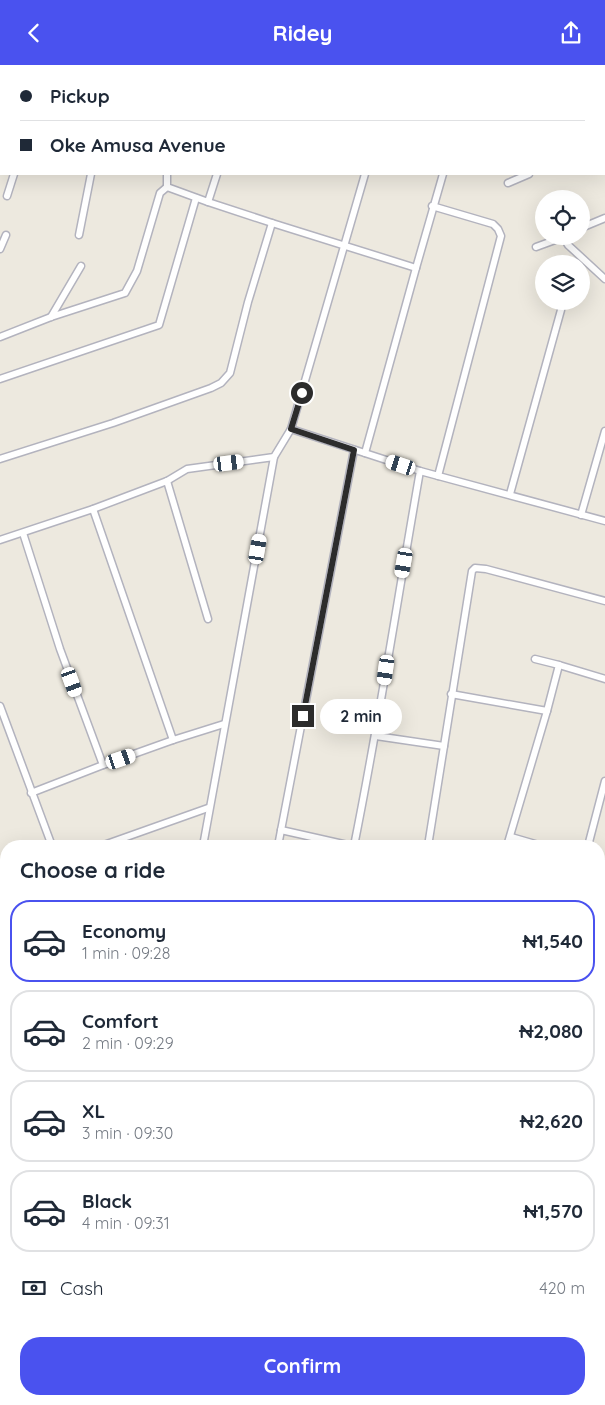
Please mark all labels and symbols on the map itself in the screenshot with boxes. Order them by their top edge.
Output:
route start [291,382,313,404]
car [384,453,417,477]
car [213,454,244,472]
car [248,533,267,565]
car [394,547,413,579]
car [376,654,395,686]
car [59,665,84,699]
callout: 2 min [320,699,403,733]
route end [292,705,314,727]
car [104,747,137,771]

